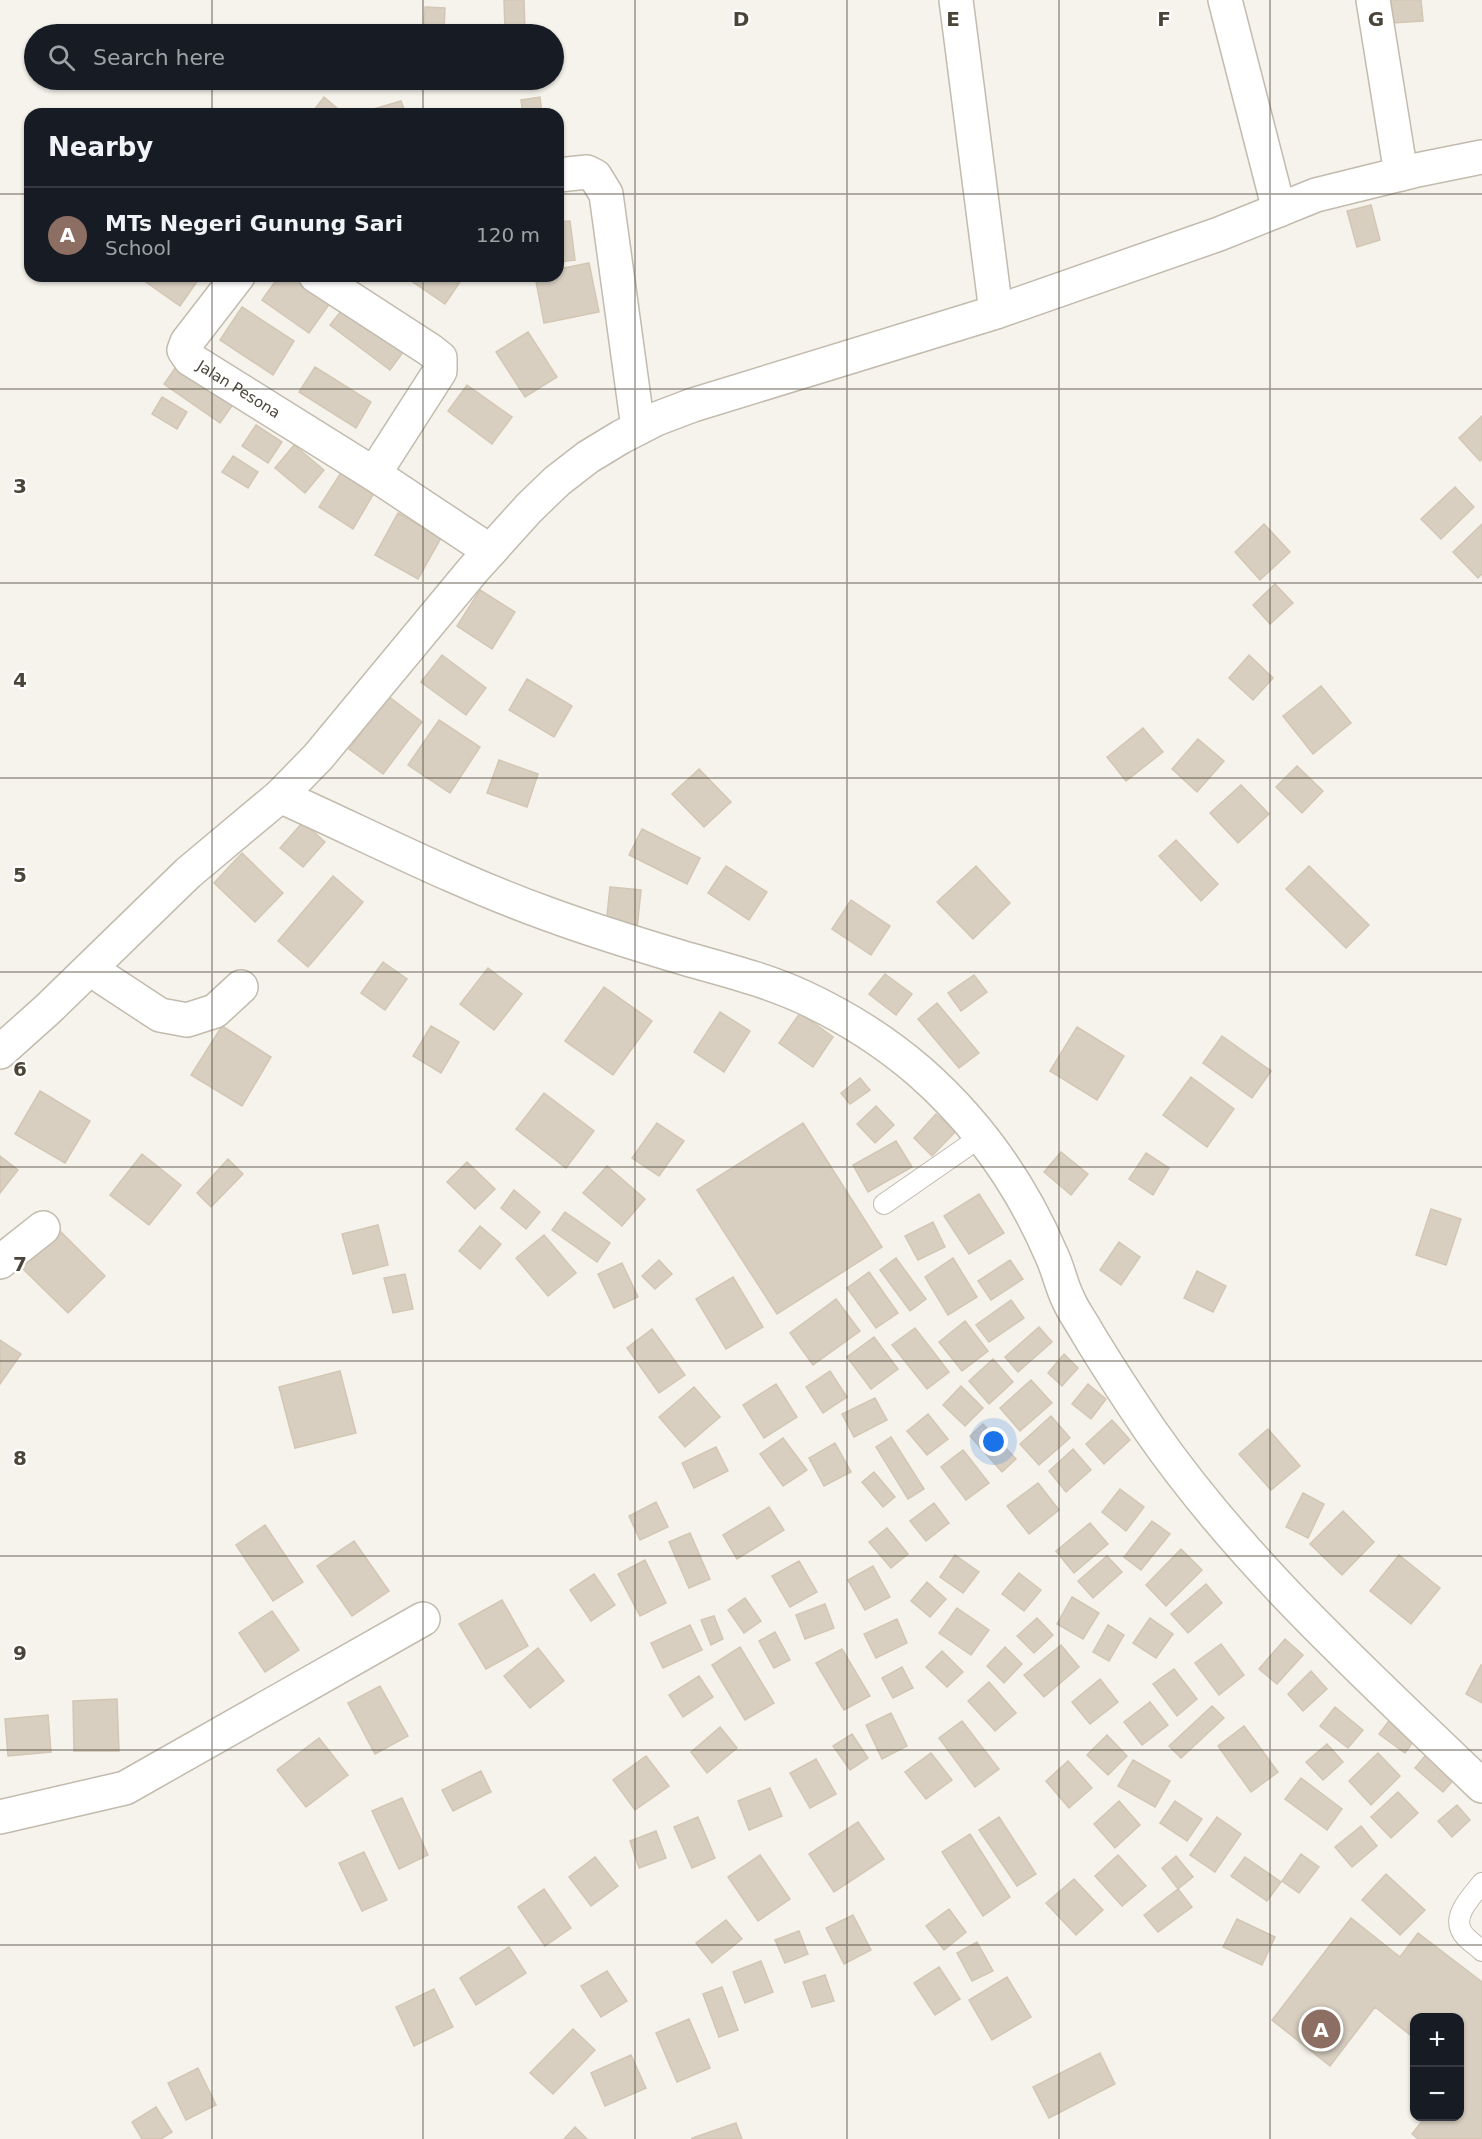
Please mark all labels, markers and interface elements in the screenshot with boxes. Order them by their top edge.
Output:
text: D [733,7,749,31]
text: E [946,7,960,31]
text: F [1157,7,1171,31]
text: G [1368,7,1384,31]
search box [24,24,564,90]
icon: search [45,41,78,74]
text: Search here [93,45,225,70]
text: Nearby [48,132,153,162]
text: MTs Negeri Gunung Sari [105,211,403,236]
text: A [60,223,75,247]
text: 120 m [476,223,540,247]
text: School [105,236,171,260]
street label: Jalan Pesona [193,356,283,422]
text: 3 [13,474,27,498]
text: 4 [13,668,27,692]
text: 5 [13,863,27,887]
text: 6 [13,1057,27,1081]
text: 7 [13,1252,27,1276]
your location [979,1427,1008,1456]
text: 8 [13,1446,27,1470]
text: 9 [13,1641,27,1665]
pin: A [1302,2006,1340,2052]
map controls [1410,2013,1464,2121]
button: + [1410,2013,1464,2067]
button: − [1410,2067,1464,2121]

